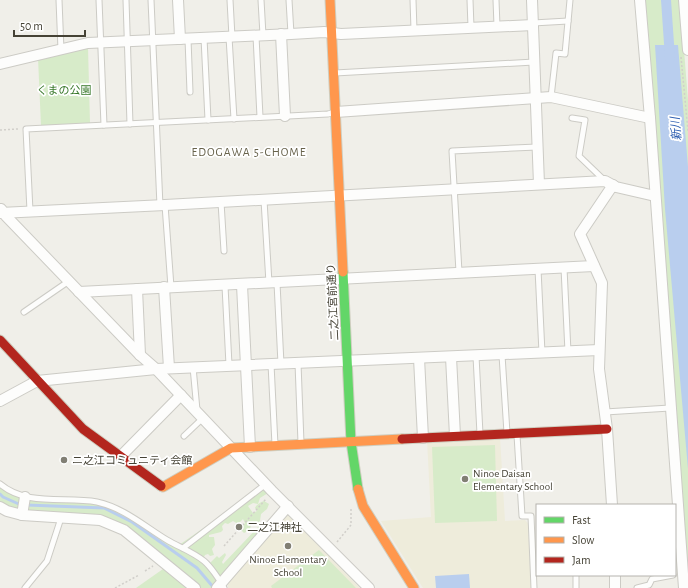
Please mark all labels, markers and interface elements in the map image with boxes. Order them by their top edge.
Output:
scale bar [14,12,85,38]
text: 50 m [20,20,43,32]
park label: くまの公園 [37,84,92,96]
water label: 新川 [668,115,683,142]
district label: EDOGAWA 5-CHOME [191,146,307,158]
street label: 二之江宮前通り [324,263,341,341]
place label: ニ之江コミュニティ会館 [72,454,192,466]
marker: ニ之江コミュニティ会館 [59,455,69,465]
place label: Ninoe Daisan Elementary School [473,468,553,492]
marker: Ninoe Daisan Elementary School [460,474,470,484]
legend [536,504,676,576]
text: Fast [572,514,591,526]
place label: 二之江神社 [247,521,302,533]
marker: 二之江神社 [234,522,244,532]
text: Slow [572,534,594,546]
marker: Ninoe Elementary School [283,541,293,551]
place label: Ninoe Elementary School [249,554,327,578]
text: Jam [572,554,591,566]

